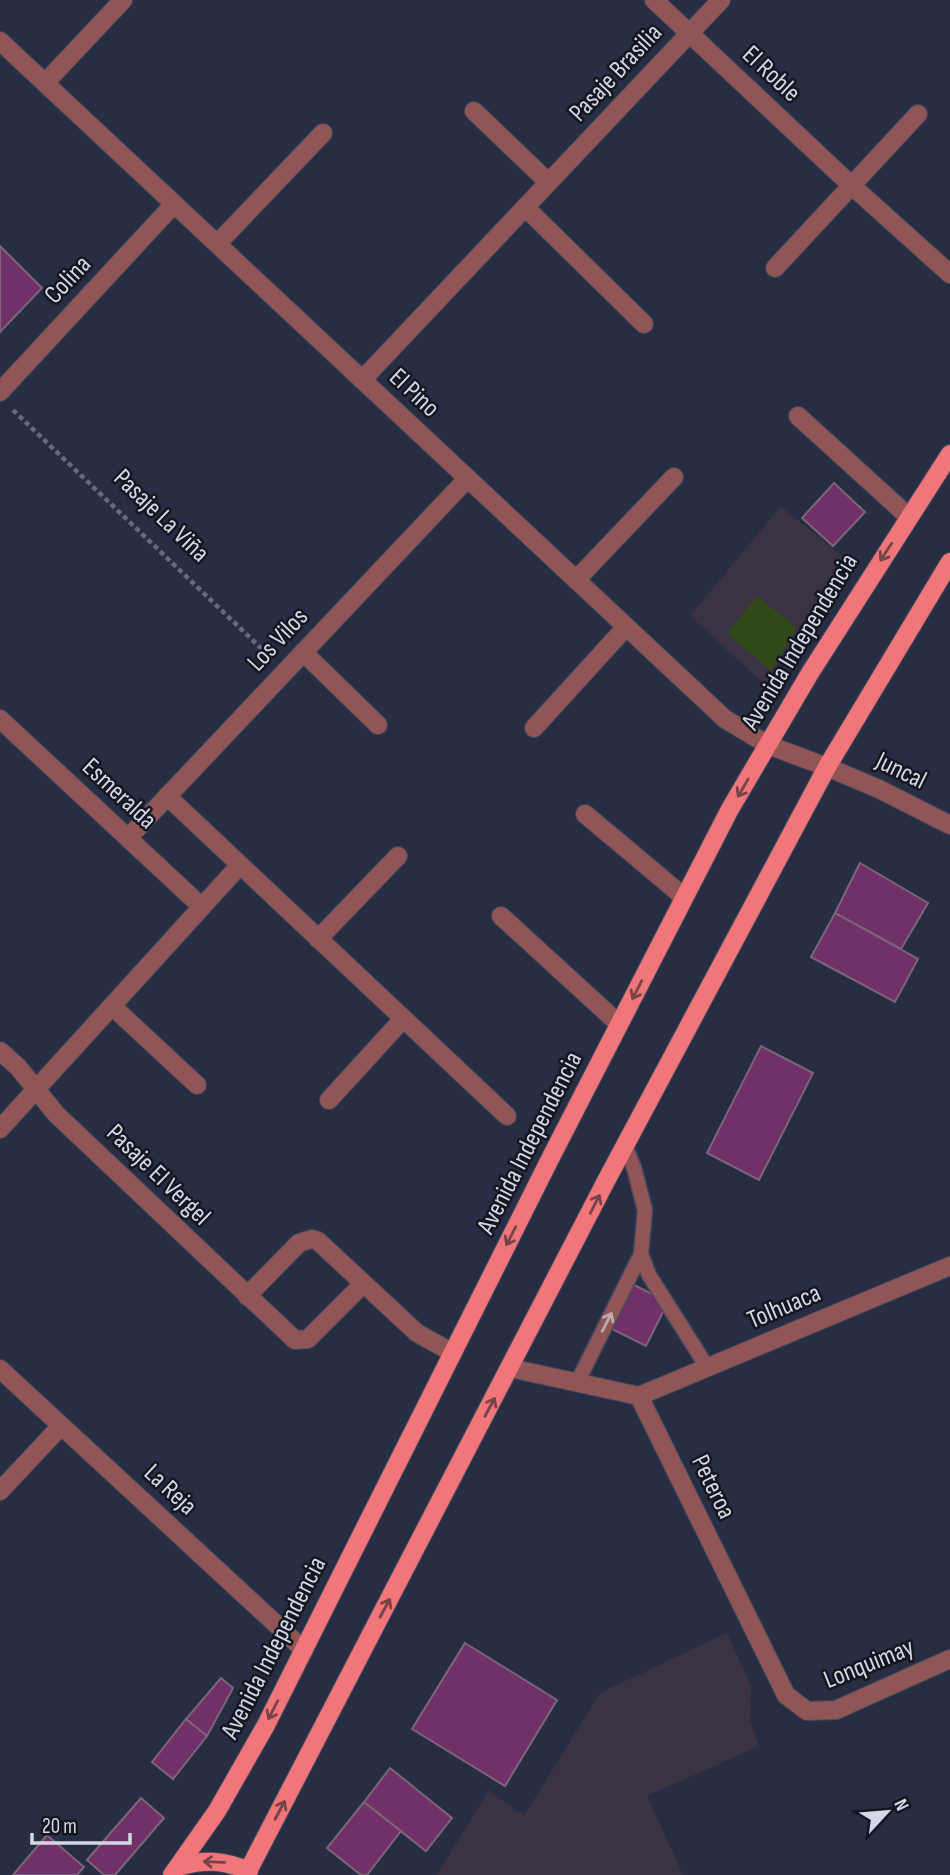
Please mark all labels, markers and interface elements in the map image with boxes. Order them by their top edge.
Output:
street label: Pasaje Brasilia [563,18,669,128]
street label: El Roble [735,39,807,109]
street label: Colina [38,249,98,311]
street label: El Pino [382,362,446,424]
street label: Pasaje La Viña [107,463,215,569]
one-way arrow [879,542,894,561]
street label: Avenida Independencia [735,548,865,736]
street label: Los Vilos [241,602,315,678]
street label: Juncal [870,745,931,796]
street label: Esmeralda [76,752,162,836]
one-way arrow [736,778,750,798]
one-way arrow [630,979,643,1000]
street label: Avenida Independencia [470,1047,589,1240]
street label: Pasaje El Vergel [100,1118,216,1232]
one-way arrow [588,1194,602,1215]
one-way arrow [504,1225,518,1246]
street label: Tolhuaca [743,1278,825,1336]
one-way arrow [601,1312,615,1333]
one-way arrow [484,1397,498,1417]
street label: Peteroa [684,1450,742,1524]
street label: La Reja [137,1458,203,1522]
street label: Avenida Independencia [214,1552,333,1745]
one-way arrow [379,1598,393,1619]
street label: Lonquimay [819,1632,919,1696]
one-way arrow [266,1700,280,1720]
north arrow [852,1777,922,1847]
text: N [888,1796,913,1815]
one-way arrow [274,1800,287,1821]
scale bar [32,1801,130,1845]
text: 20 m [42,1814,77,1839]
one-way arrow [202,1856,225,1869]

